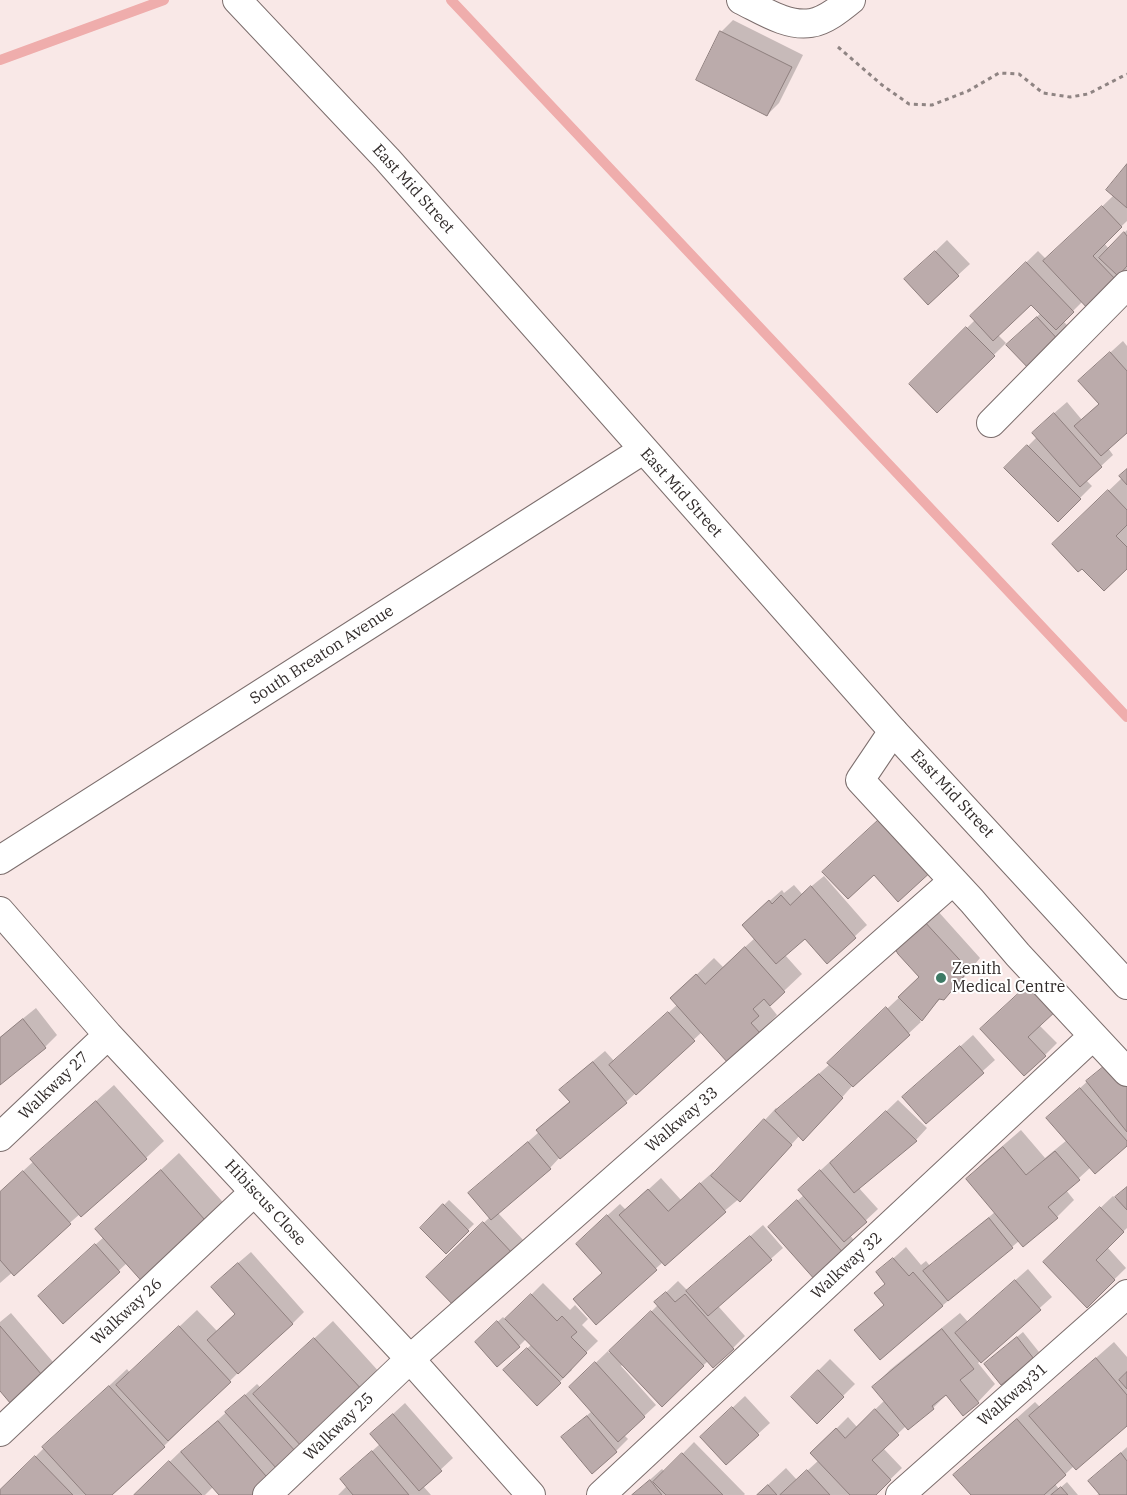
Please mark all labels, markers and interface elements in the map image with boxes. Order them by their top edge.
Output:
street label: East Mid Street [368,140,458,238]
street label: East Mid Street [636,444,726,542]
street label: South Breaton Avenue [246,601,398,709]
street label: East Mid Street [906,746,998,842]
place label: Zenith Medical Centre [952,959,1065,997]
marker: Zenith Medical Centre [934,971,948,985]
street label: Walkway 27 [15,1048,93,1124]
street label: Walkway 33 [642,1083,722,1157]
street label: Hibiscus Close [220,1156,310,1250]
street label: Walkway 32 [808,1228,886,1304]
street label: Walkway 26 [88,1274,166,1350]
street label: Walkway31 [974,1360,1052,1430]
street label: Walkway 25 [300,1389,378,1465]

